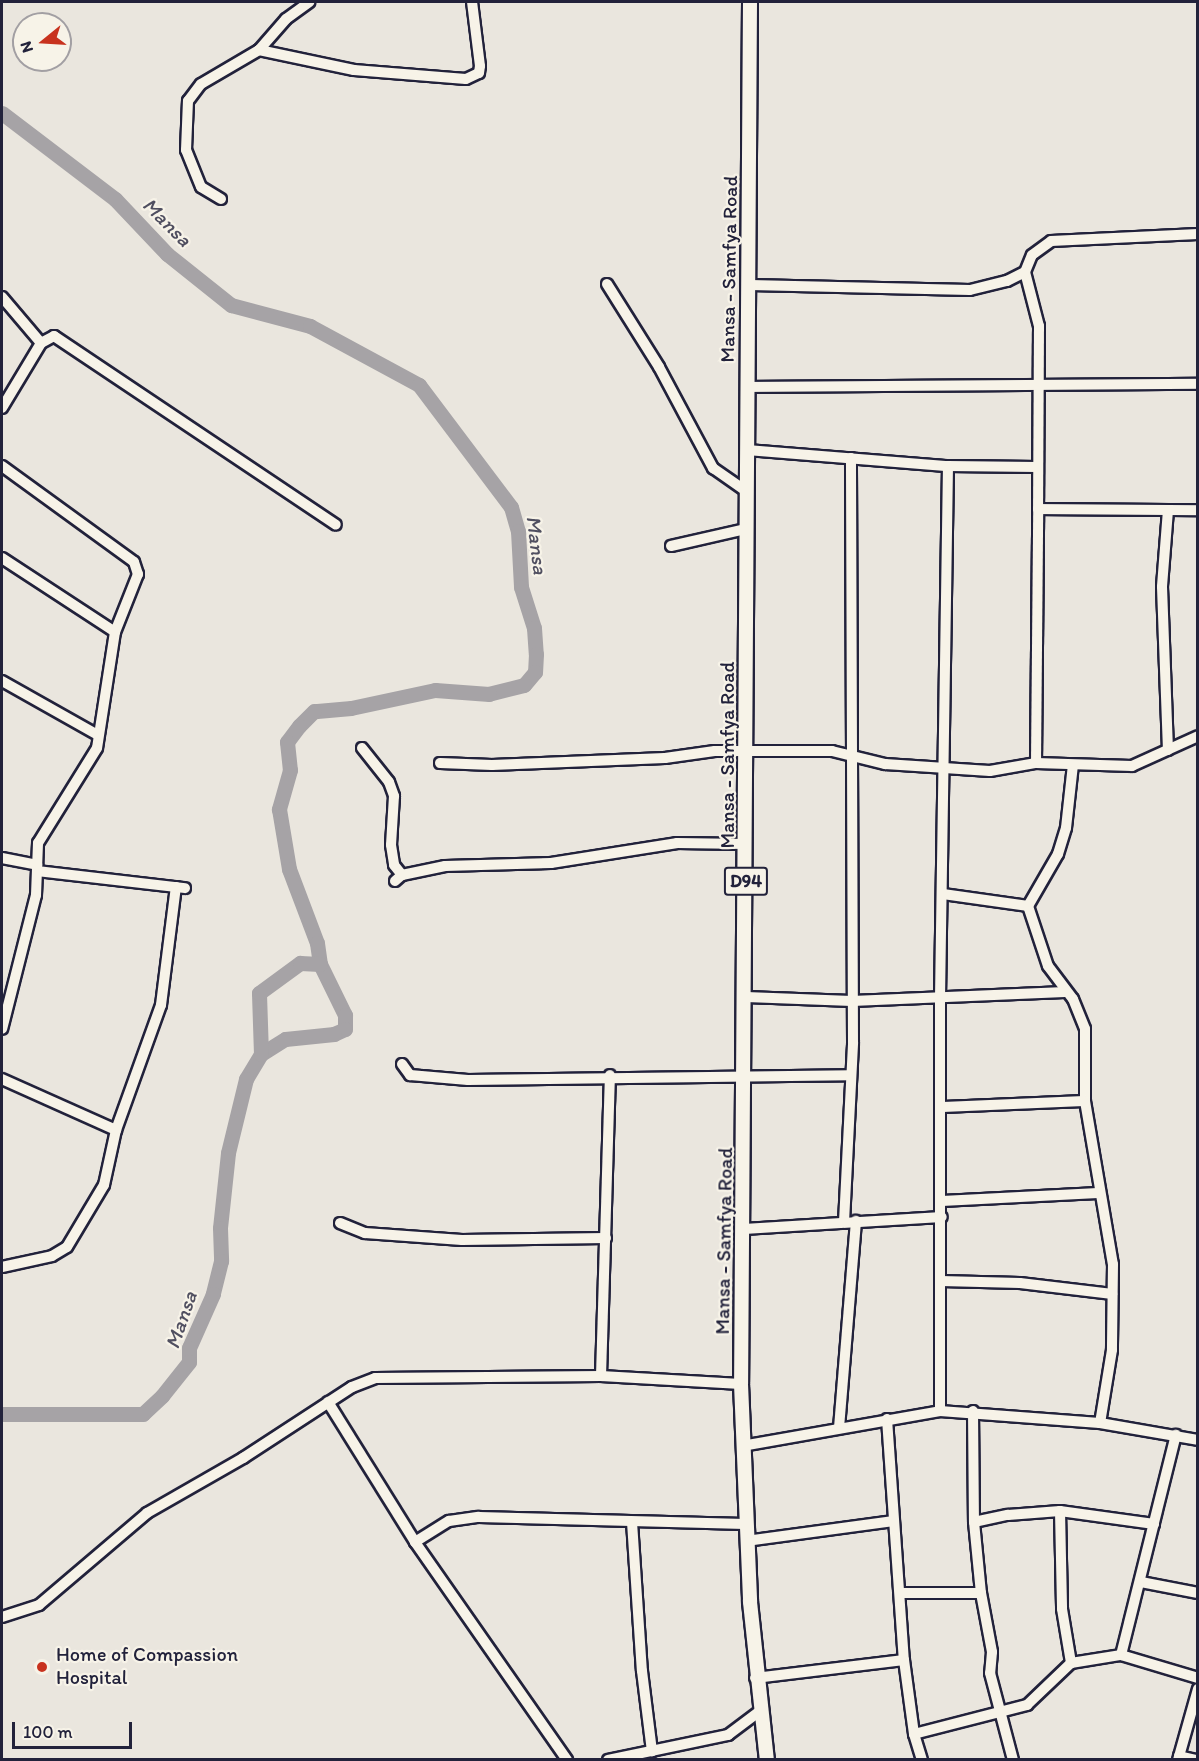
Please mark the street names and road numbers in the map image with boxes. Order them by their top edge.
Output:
street label: Mansa - Samfya Road [715,176,743,362]
street label: Mansa - Samfya Road [715,662,739,848]
road number: D94 [724,866,768,896]
street label: Mansa - Samfya Road [710,1148,738,1334]

